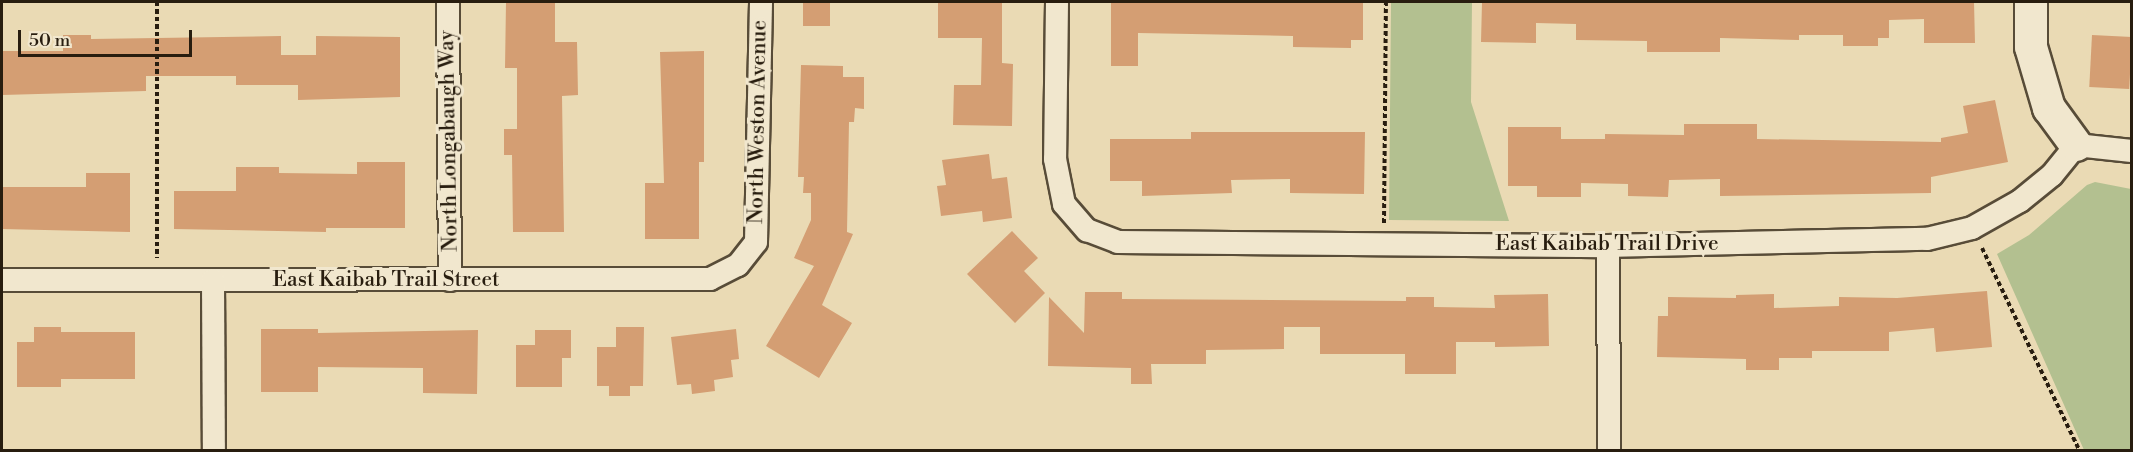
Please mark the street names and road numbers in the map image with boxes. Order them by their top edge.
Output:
street label: North Weston Avenue [744,20,772,224]
street label: North Longabaugh Way [434,30,464,252]
street label: East Kaibab Trail Drive [1495,231,1719,257]
street label: East Kaibab Trail Street [273,267,499,293]

